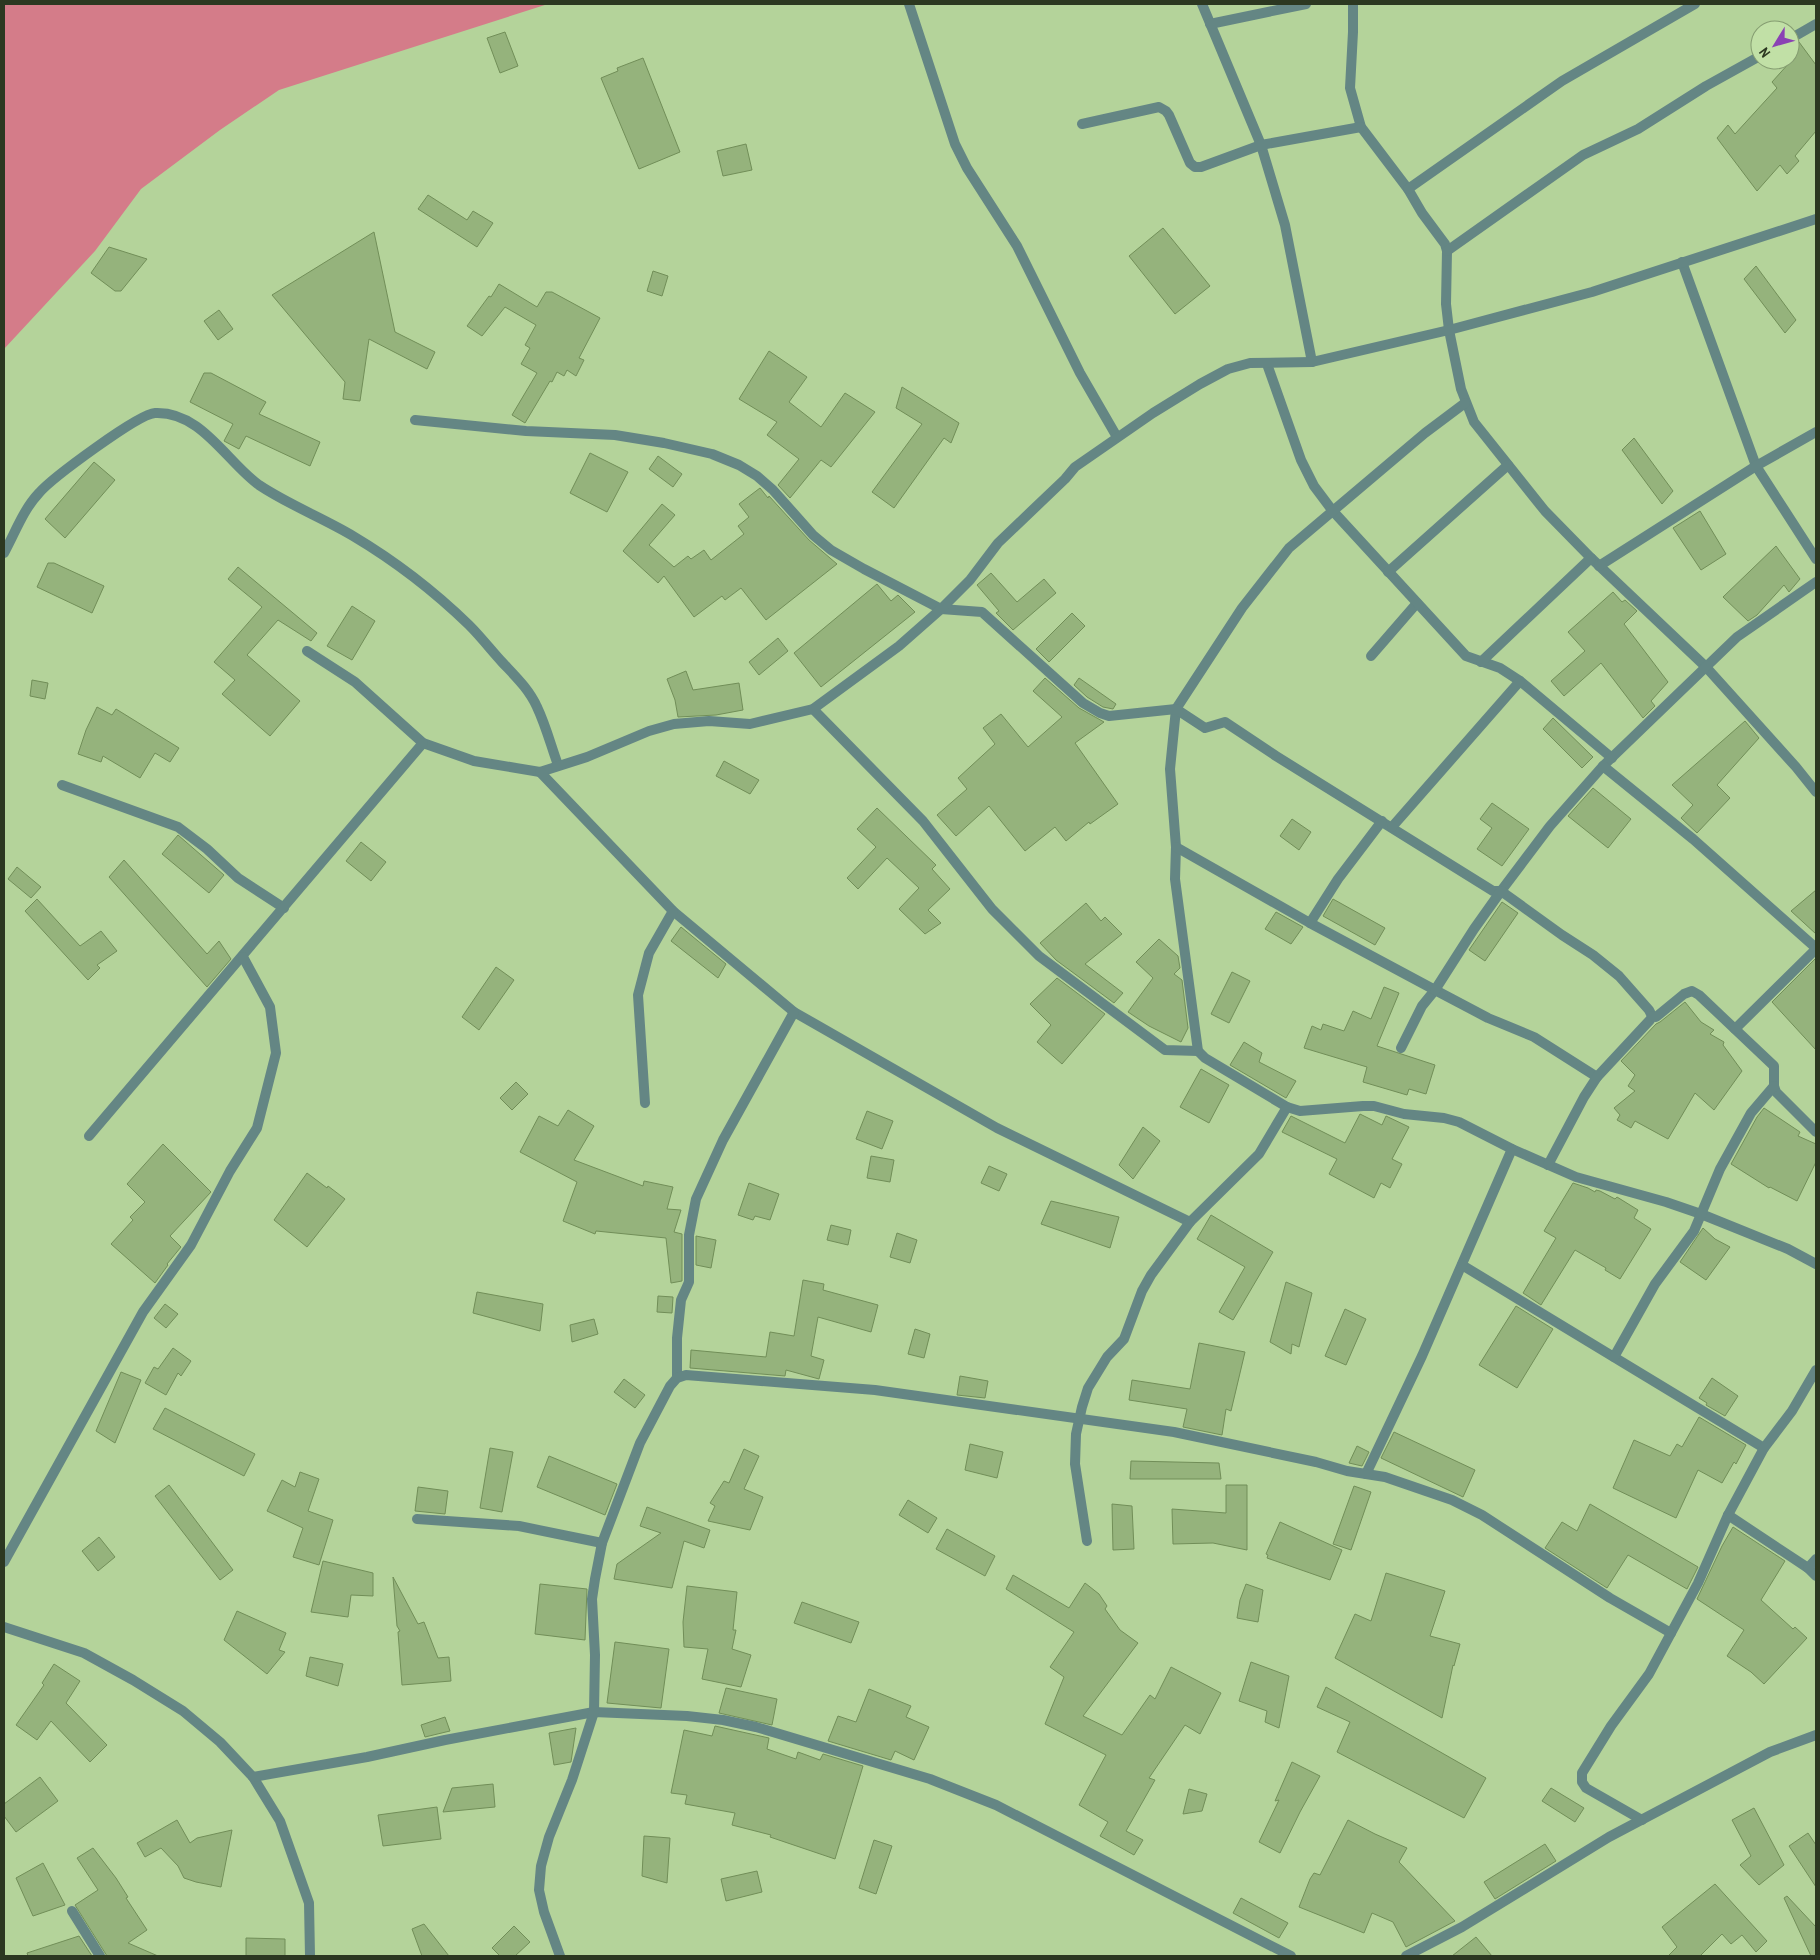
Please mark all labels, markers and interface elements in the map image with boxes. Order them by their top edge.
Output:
north arrow [1750,20,1800,70]
text: N [1755,44,1774,62]

